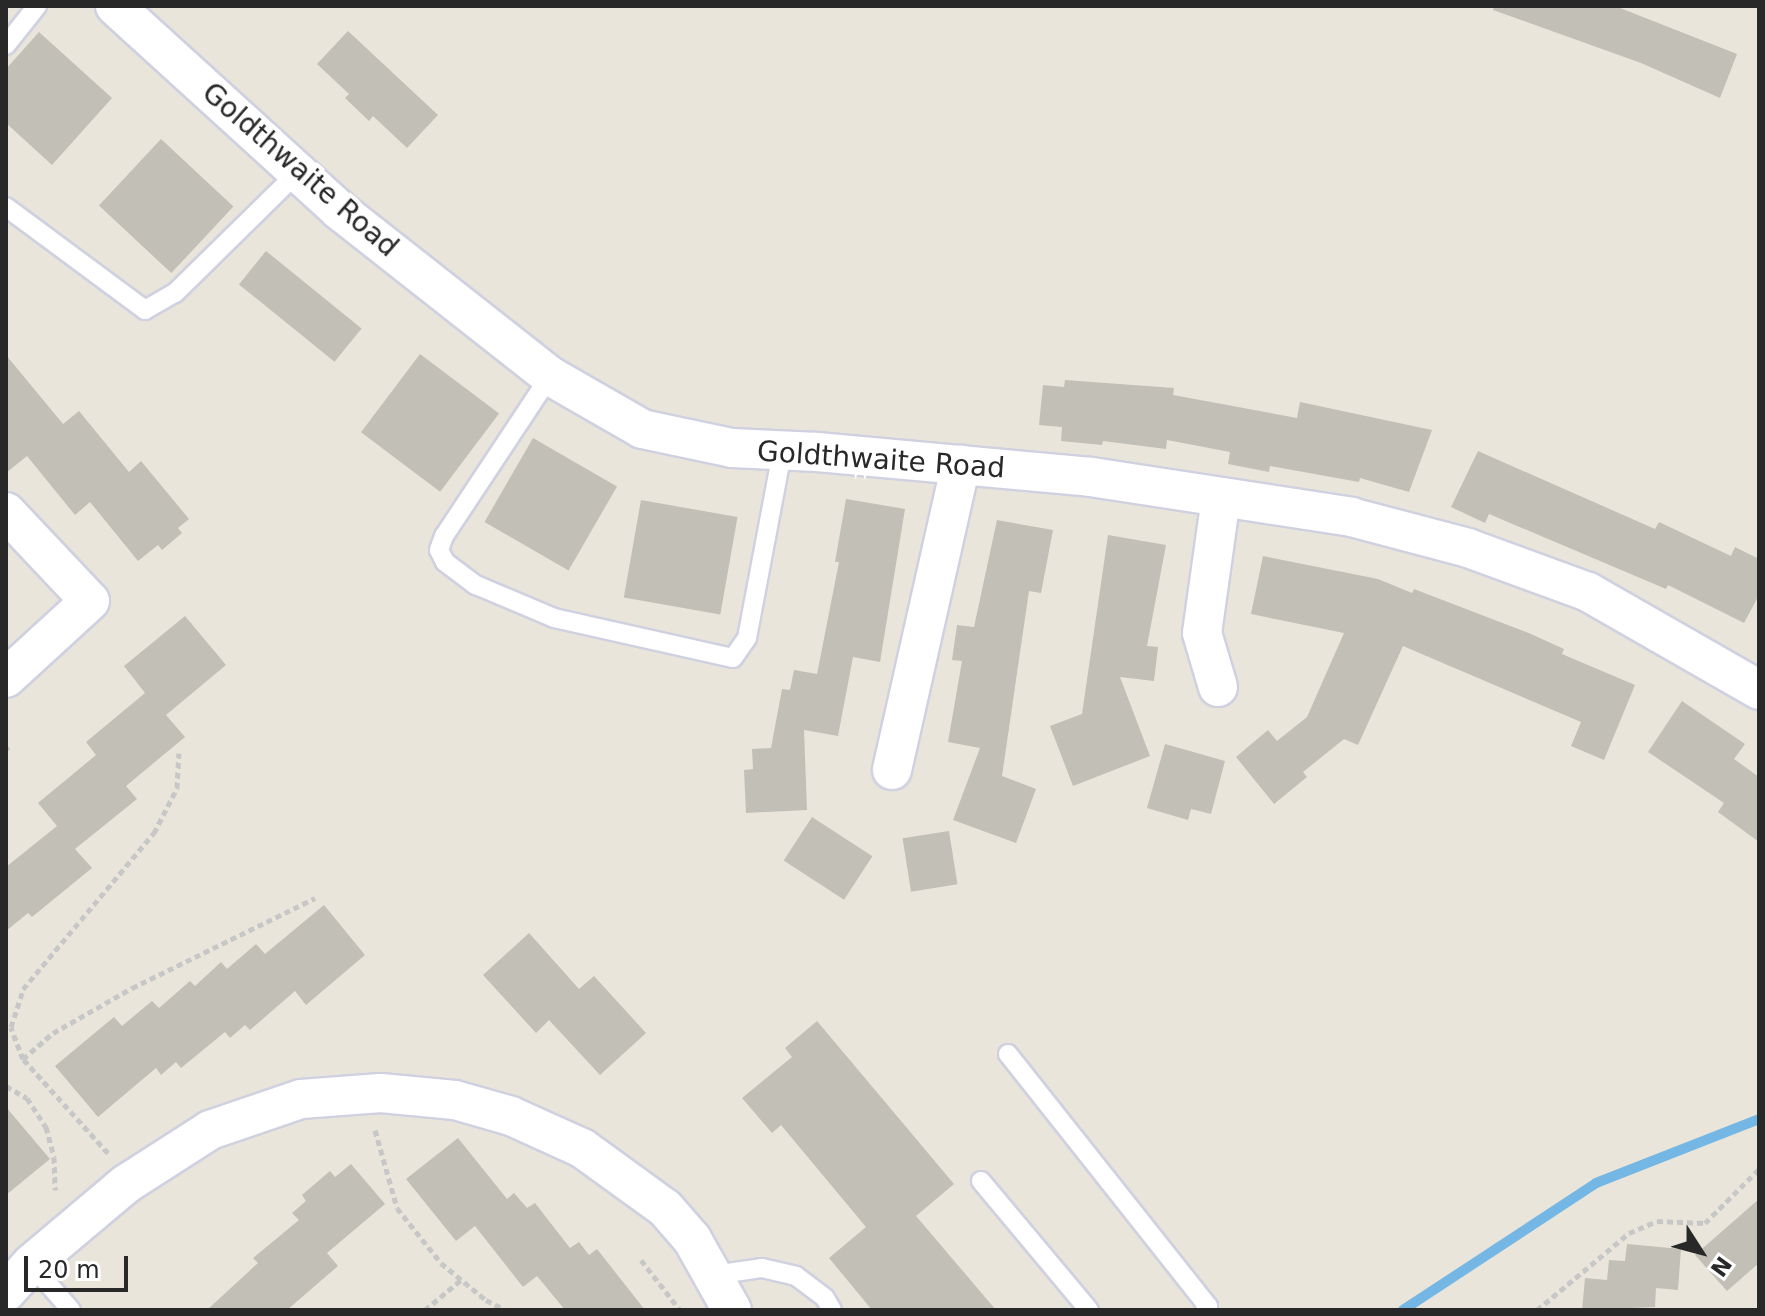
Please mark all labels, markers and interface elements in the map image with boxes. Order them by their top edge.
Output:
street label: Goldthwaite Road [195,76,405,264]
street label: Goldthwaite Road [756,435,1006,485]
north arrow [1661,1212,1741,1292]
scale bar [28,1240,132,1290]
text: N [1705,1252,1736,1281]
text: 20 m [38,1256,100,1284]

